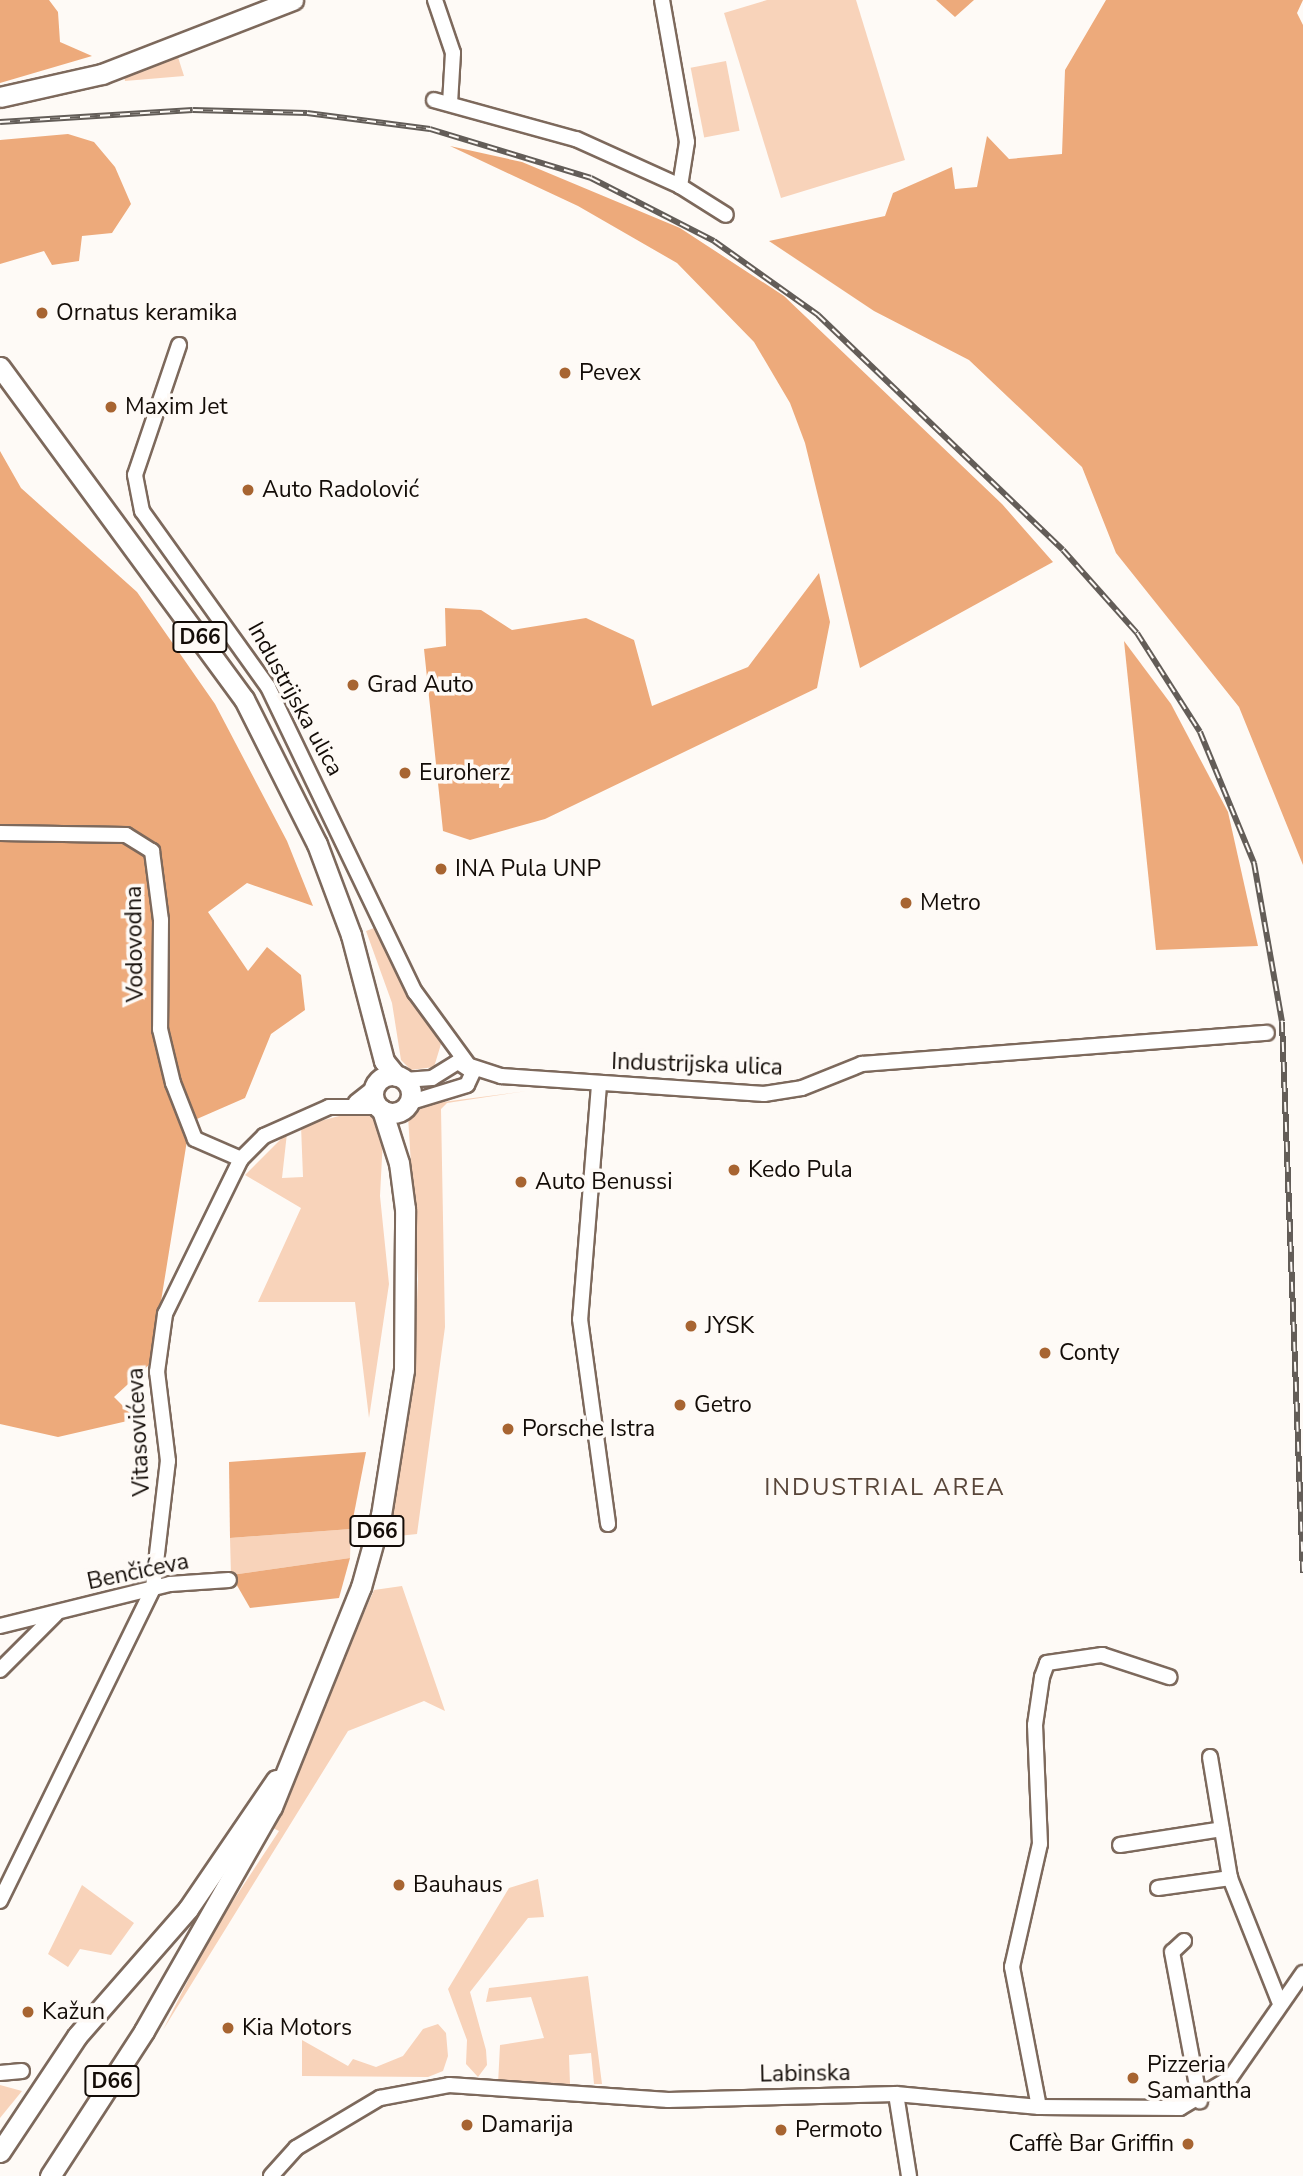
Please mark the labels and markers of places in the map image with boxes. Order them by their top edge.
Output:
place label: Ornatus keramika [56,299,237,327]
marker: Ornatus keramika [34,305,50,321]
place label: Pevex [579,359,641,387]
marker: Pevex [557,365,573,381]
place label: Maxim Jet [125,393,228,421]
marker: Maxim Jet [103,399,119,415]
place label: Auto Radolović [262,476,419,504]
marker: Auto Radolović [240,482,256,498]
place label: Grad Auto [367,671,474,699]
marker: Grad Auto [345,677,361,693]
place label: Euroherz [419,759,510,787]
marker: Euroherz [397,765,413,781]
place label: INA Pula UNP [455,855,601,883]
marker: INA Pula UNP [433,861,449,877]
place label: Metro [920,889,981,917]
marker: Metro [898,895,914,911]
place label: Kedo Pula [748,1156,853,1184]
marker: Kedo Pula [726,1162,742,1178]
place label: Auto Benussi [535,1168,673,1196]
marker: Auto Benussi [513,1174,529,1190]
place label: JYSK [705,1312,754,1340]
marker: JYSK [683,1318,699,1334]
place label: Conty [1059,1339,1120,1367]
marker: Conty [1037,1345,1053,1361]
place label: Getro [694,1391,752,1419]
marker: Getro [672,1397,688,1413]
place label: Porsche Istra [522,1415,655,1443]
marker: Porsche Istra [500,1421,516,1437]
place label: Bauhaus [413,1871,503,1899]
marker: Bauhaus [391,1877,407,1893]
place label: Kažun [42,1998,105,2026]
marker: Kažun [20,2004,36,2020]
place label: Kia Motors [242,2014,352,2042]
marker: Kia Motors [220,2020,236,2036]
place label: Pizzeria Samantha [1147,2051,1252,2105]
marker: Pizzeria Samantha [1125,2070,1141,2086]
place label: Damarija [481,2111,573,2139]
place label: Permoto [795,2116,883,2144]
marker: Damarija [459,2117,475,2133]
marker: Permoto [773,2122,789,2138]
place label: Caffè Bar Griffin [1009,2130,1174,2158]
marker: Caffè Bar Griffin [1180,2136,1196,2152]

